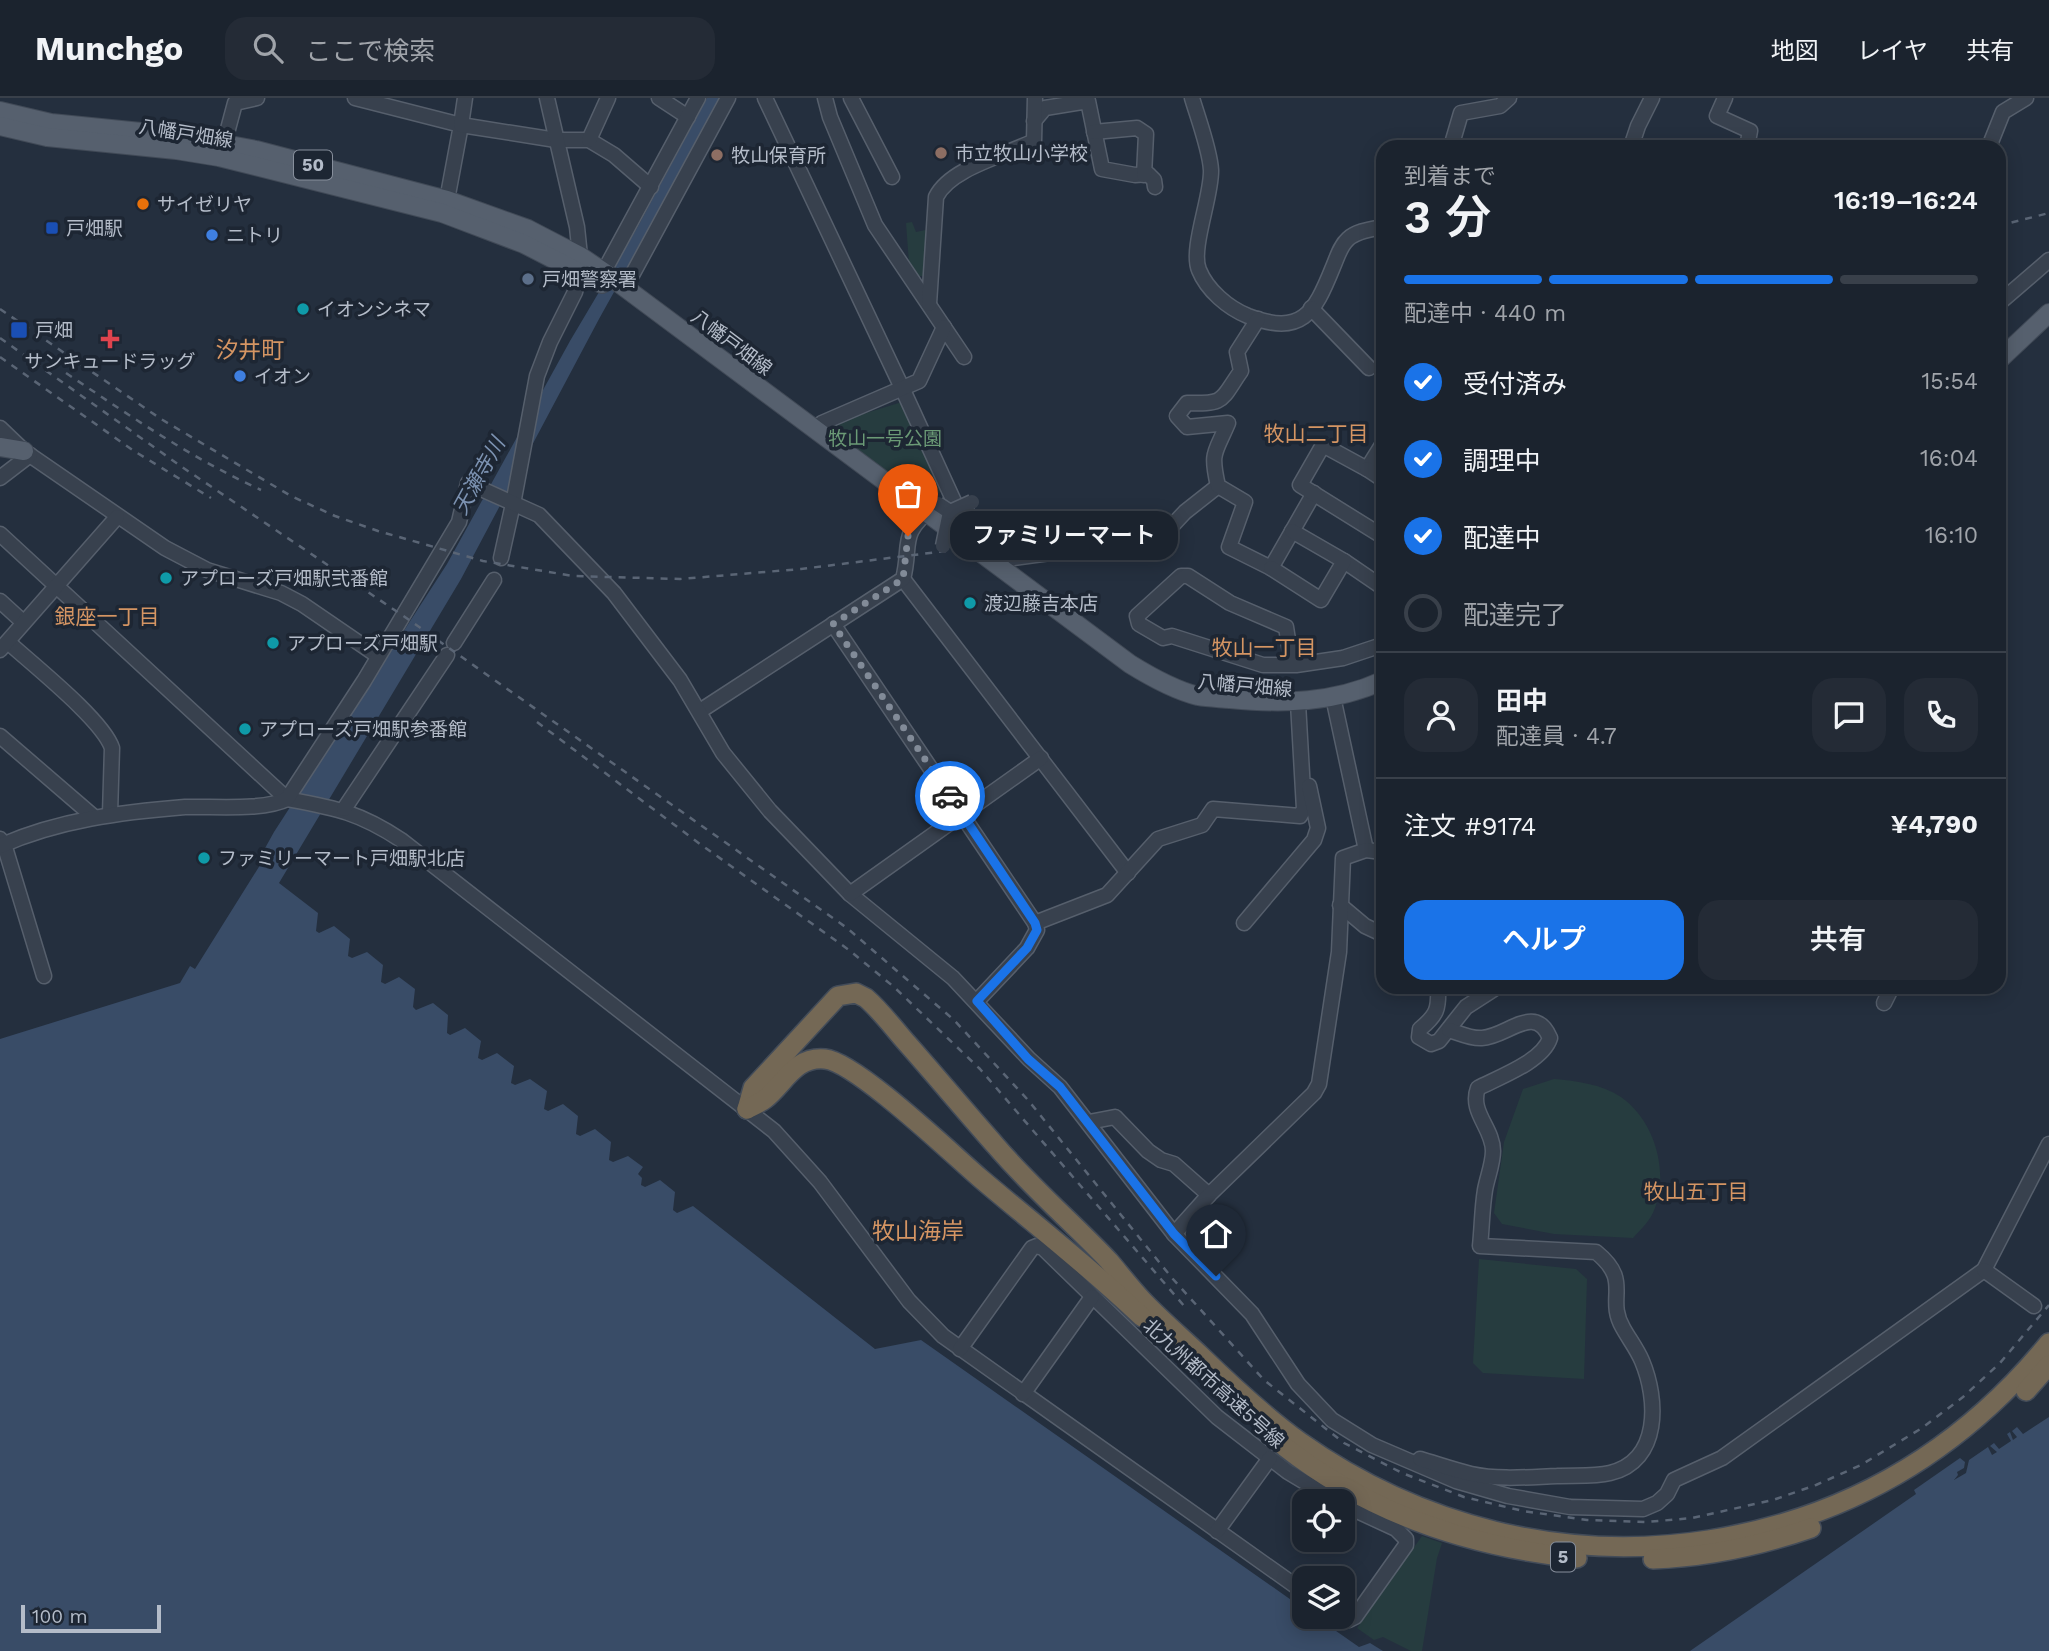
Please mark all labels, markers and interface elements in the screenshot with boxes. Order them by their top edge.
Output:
search box [225,17,715,80]
text: Munchgo [35,29,183,68]
icon: search [249,29,287,67]
text: ここで検索 [305,36,435,66]
text: 地図 [1771,37,1819,65]
text: レイヤ [1857,37,1928,65]
text: 共有 [1966,37,2014,65]
street label: 八幡戸畑線 [137,115,235,152]
place label: 市立牧山小学校 [955,142,1088,165]
place label: 牧山保育所 [731,144,826,167]
marker: 市立牧山小学校 [933,145,949,161]
marker: 牧山保育所 [709,147,725,163]
road number: 50 [294,150,332,180]
text: 到着まで [1404,163,1496,190]
text: 16:19–16:24 [1834,185,1978,215]
text: 3 分 [1404,190,1491,244]
place label: サイゼリヤ [157,193,252,216]
marker: サイゼリヤ [135,196,151,212]
place label: 戸畑駅 [66,217,123,240]
marker: 戸畑駅 [44,220,60,236]
place label: ニトリ [226,224,283,247]
marker: ニトリ [204,227,220,243]
place label: 戸畑警察署 [542,268,637,291]
marker: 戸畑警察署 [520,271,536,287]
place label: イオンシネマ [317,298,431,321]
text: 配達中 · 440 m [1404,300,1566,327]
marker: イオンシネマ [295,301,311,317]
street label: 八幡戸畑線 [687,305,777,380]
place label: 戸畑 [35,319,73,342]
marker: 戸畑 [9,320,29,340]
marker: サンキュードラッグ [102,331,118,347]
district label: 汐井町 [216,337,285,364]
place label: サンキュードラッグ [24,350,196,373]
icon: check [1404,363,1442,401]
place label: イオン [254,365,311,388]
marker: イオン [232,368,248,384]
text: 15:54 [1921,368,1978,395]
text: 受付済み [1463,369,1567,399]
district label: 牧山二丁目 [1264,421,1369,446]
park label: 牧山一号公園 [828,427,942,450]
water label: 天瀬寺川 [447,431,511,519]
icon: check [1404,440,1442,478]
text: 16:04 [1920,445,1978,472]
text: 調理中 [1463,446,1541,476]
pin [878,464,938,536]
icon: bag [889,475,927,513]
callout: ファミリーマート [950,512,1178,560]
icon: check [1404,517,1442,555]
text: ファミリーマート [972,522,1156,549]
text: 16:10 [1925,522,1978,549]
text: 配達中 [1463,523,1541,553]
place label: アプローズ戸畑駅弐番館 [180,567,388,590]
marker: アプローズ戸畑駅弐番館 [158,570,174,586]
place label: 渡辺藤吉本店 [984,592,1098,615]
marker: 渡辺藤吉本店 [962,595,978,611]
text: 配達完了 [1463,600,1567,630]
district label: 銀座一丁目 [55,604,160,629]
place label: アプローズ戸畑駅 [287,632,438,655]
marker: アプローズ戸畑駅 [265,635,281,651]
district label: 牧山一丁目 [1212,635,1317,660]
street label: 八幡戸畑線 [1197,670,1293,701]
button: person [1404,678,1478,752]
button: chat [1812,678,1886,752]
button: phone [1904,678,1978,752]
text: 田中 [1496,686,1548,716]
place label: アプローズ戸畑駅参番館 [259,718,467,741]
marker: アプローズ戸畑駅参番館 [237,721,253,737]
text: 配達員 · 4.7 [1496,723,1617,750]
courier [915,761,985,831]
icon: car [931,777,969,815]
text: ¥4,790 [1891,809,1978,839]
text: 注文 #9174 [1404,811,1536,841]
place label: ファミリーマート戸畑駅北店 [218,847,465,870]
marker: ファミリーマート戸畑駅北店 [196,850,212,866]
button: ヘルプ [1404,900,1684,980]
button: 共有 [1698,900,1978,980]
district label: 牧山五丁目 [1644,1179,1749,1204]
pin [1186,1204,1246,1276]
icon: home [1197,1215,1235,1253]
district label: 牧山海岸 [872,1218,964,1245]
street label: 北九州都市高速5号線 [1138,1314,1289,1453]
map controls [1292,1489,1355,1629]
button: locate [1292,1489,1355,1552]
road number: 5 [1551,1542,1575,1572]
button: layers [1292,1566,1355,1629]
scale bar [21,1602,161,1634]
text: 100 m [32,1605,88,1628]

